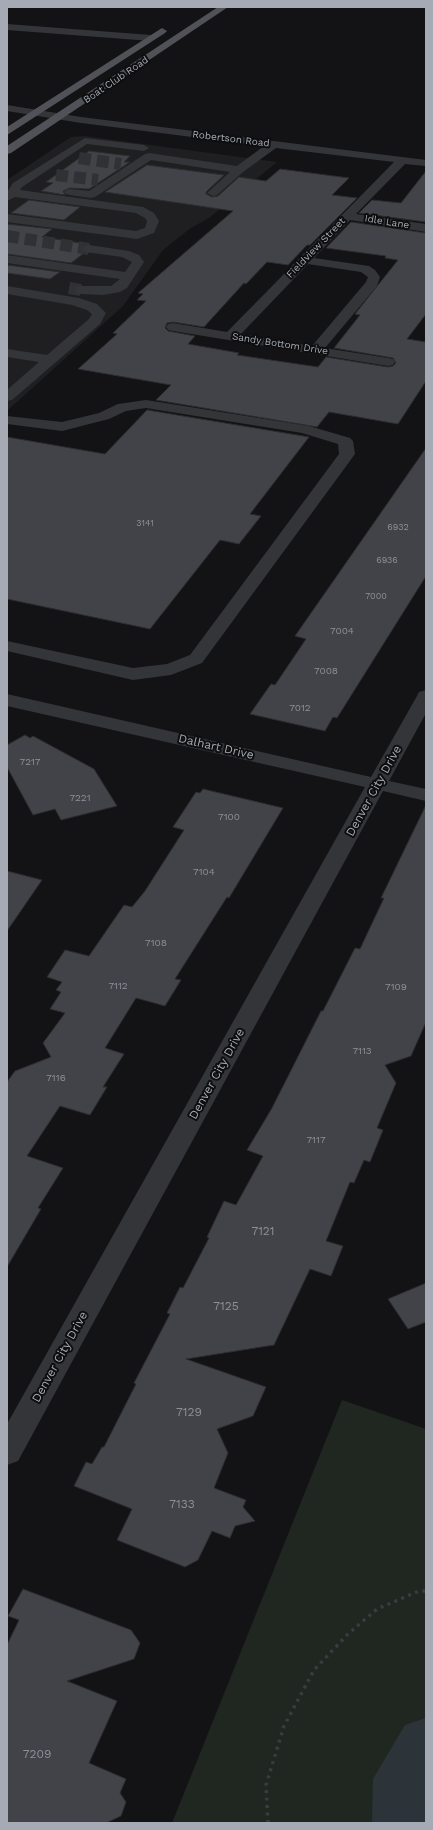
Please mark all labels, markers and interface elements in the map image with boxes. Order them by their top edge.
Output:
street label: Boat Club Road [81,54,151,106]
street label: Robertson Road [192,128,270,150]
street label: Idle Lane [364,213,410,231]
street label: Fieldview Street [284,215,348,281]
street label: Sandy Bottom Drive [231,330,329,358]
house number: 3141 [136,518,154,528]
house number: 6932 [387,522,409,532]
house number: 6936 [376,555,398,565]
house number: 7000 [365,591,387,601]
house number: 7004 [330,625,354,637]
house number: 7008 [314,665,338,677]
house number: 7012 [289,702,311,714]
street label: Dalhart Drive [177,731,255,763]
street label: Denver City Drive [343,743,405,839]
house number: 7217 [20,756,40,768]
house number: 7221 [69,792,91,804]
house number: 7100 [218,811,240,823]
house number: 7104 [193,866,215,878]
house number: 7108 [145,937,167,949]
house number: 7112 [108,980,128,992]
house number: 7109 [385,981,407,993]
street label: Denver City Drive [186,1026,248,1122]
house number: 7113 [352,1045,372,1057]
house number: 7116 [46,1072,66,1084]
house number: 7117 [306,1134,326,1146]
house number: 7121 [251,1224,275,1238]
house number: 7125 [213,1299,239,1313]
street label: Denver City Drive [29,1309,91,1405]
house number: 7129 [176,1405,202,1419]
house number: 7133 [169,1497,195,1511]
house number: 7209 [23,1747,51,1761]

